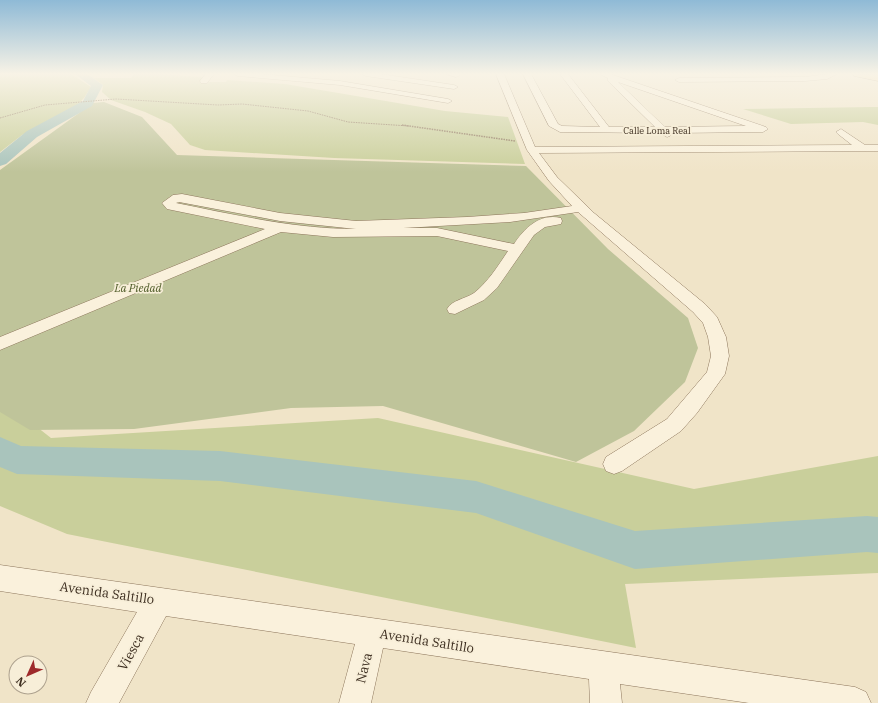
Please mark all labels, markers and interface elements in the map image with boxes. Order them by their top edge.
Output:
street label: Calle Loma Real [623,125,691,136]
park label: La Piedad [114,281,162,295]
street label: Avenida Saltillo [59,578,155,608]
street label: Avenida Saltillo [379,625,475,657]
street label: Viesca [114,631,148,673]
street label: Nava [352,651,376,685]
north arrow [8,655,48,695]
text: N [13,674,29,690]

